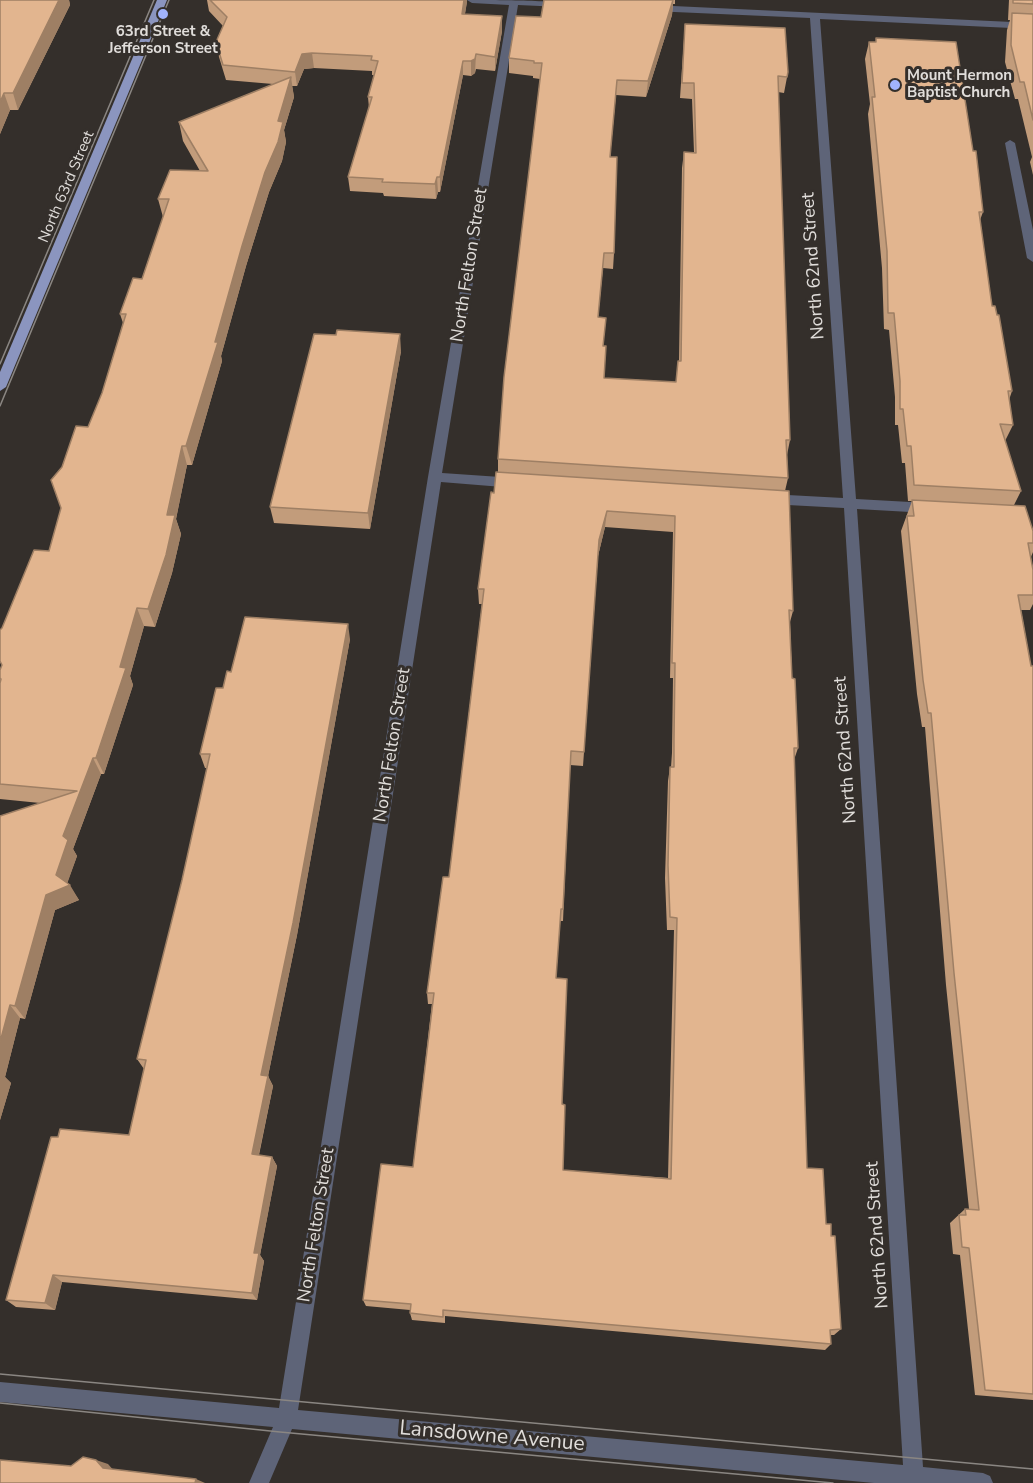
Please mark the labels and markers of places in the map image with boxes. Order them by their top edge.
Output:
marker: 63rd Street & Jefferson Street [156,7,170,21]
place label: 63rd Street & Jefferson Street [108,23,218,58]
place label: Mount Hermon Baptist Church [907,67,1012,102]
marker: Mount Hermon Baptist Church [888,78,902,92]

